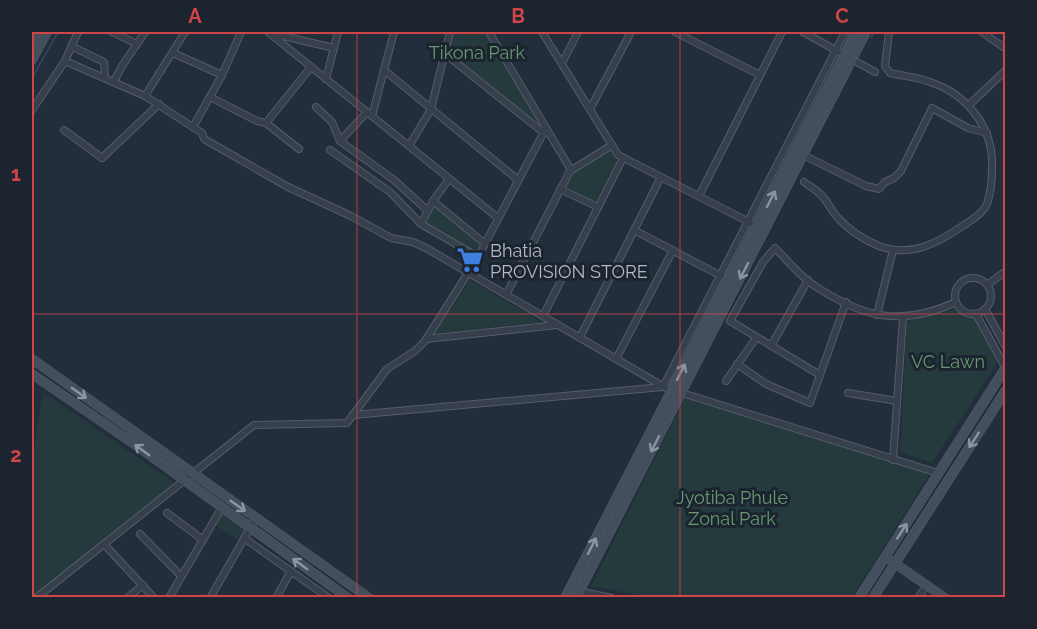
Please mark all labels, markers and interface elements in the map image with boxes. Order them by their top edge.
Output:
text: A [188,4,202,28]
text: B [511,4,525,28]
text: C [835,4,849,28]
park label: Tikona Park [429,42,526,63]
text: 1 [11,162,21,186]
one-way arrow [765,190,777,208]
place label: Bhatia PROVISION STORE [490,240,648,282]
supermarket icon: Bhatia PROVISION STORE [455,245,485,275]
one-way arrow [738,262,750,279]
park label: VC Lawn [911,351,985,372]
one-way arrow [675,364,687,381]
one-way arrow [71,387,87,399]
one-way arrow [968,431,980,447]
one-way arrow [649,435,661,453]
text: 2 [10,443,22,467]
one-way arrow [135,444,151,456]
park label: Jyotiba Phule Zonal Park [676,487,788,529]
one-way arrow [230,500,246,512]
one-way arrow [896,523,908,539]
one-way arrow [587,537,598,555]
one-way arrow [293,558,309,570]

